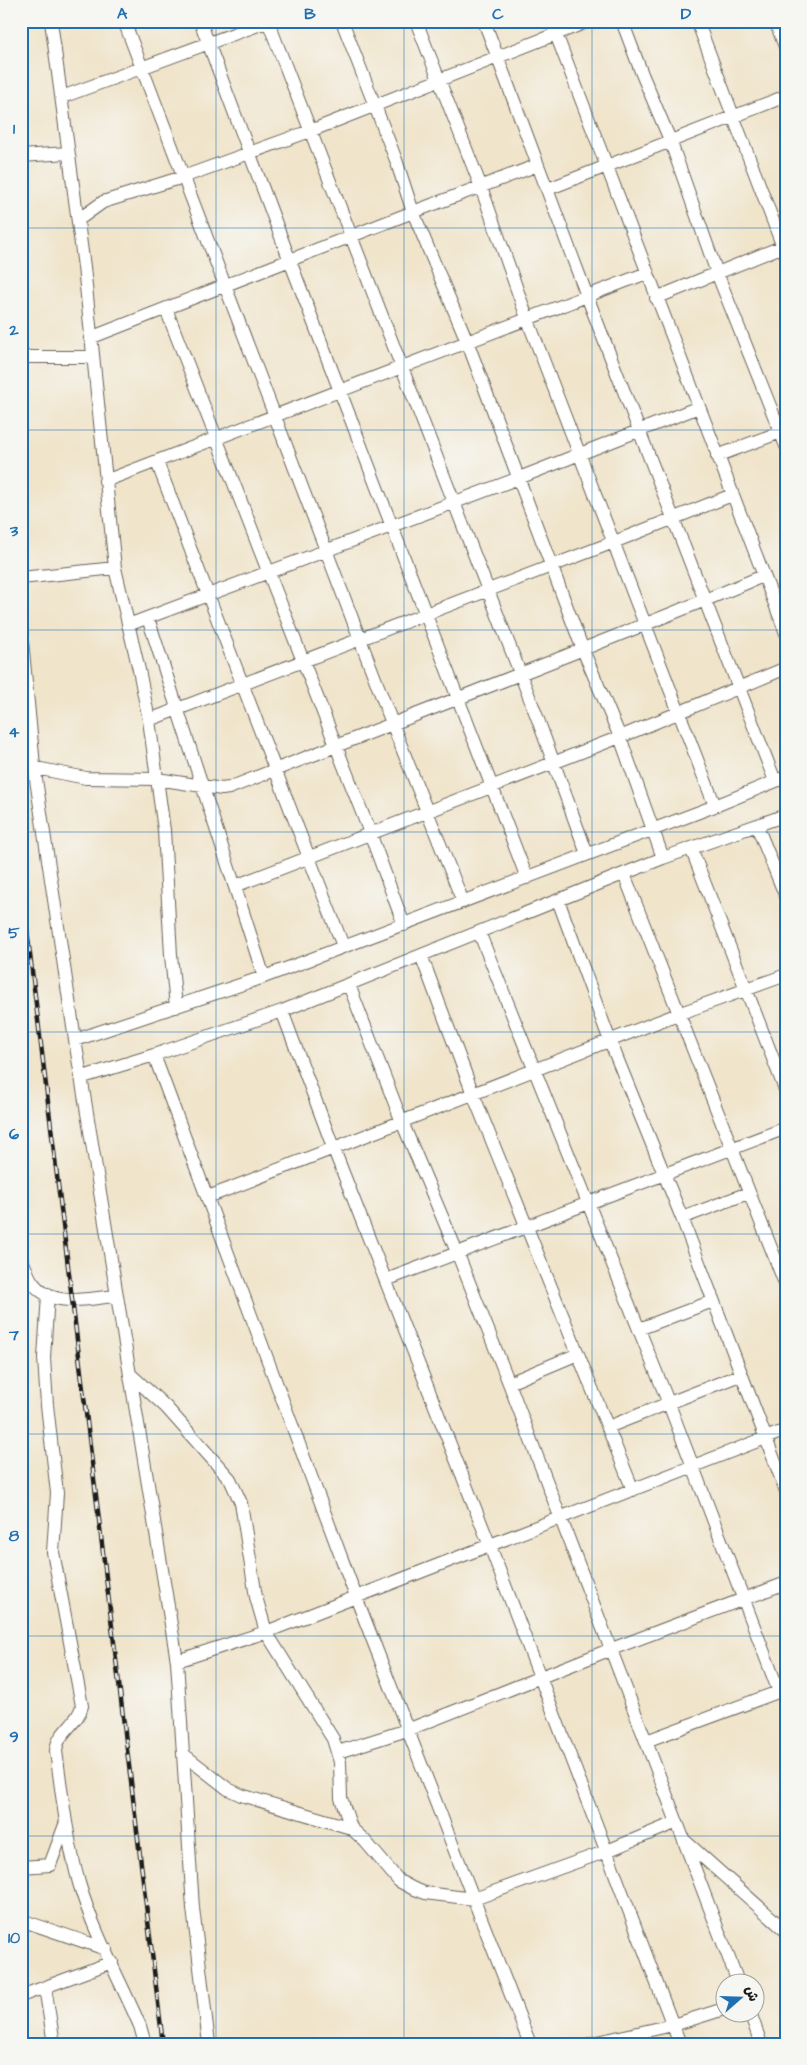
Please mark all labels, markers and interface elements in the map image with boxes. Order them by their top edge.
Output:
text: A [117,3,128,25]
text: B [304,3,316,25]
text: C [492,3,504,25]
text: D [681,3,692,25]
text: 1 [13,118,16,140]
text: 2 [8,319,19,341]
text: 3 [9,520,19,542]
text: 4 [9,721,20,743]
text: 5 [8,922,20,944]
text: 6 [9,1123,19,1145]
text: 7 [8,1324,19,1346]
text: 8 [9,1525,20,1547]
text: 9 [9,1726,19,1748]
text: 10 [8,1927,20,1949]
north arrow [714,1972,764,2022]
text: ش [739,1983,763,2005]

